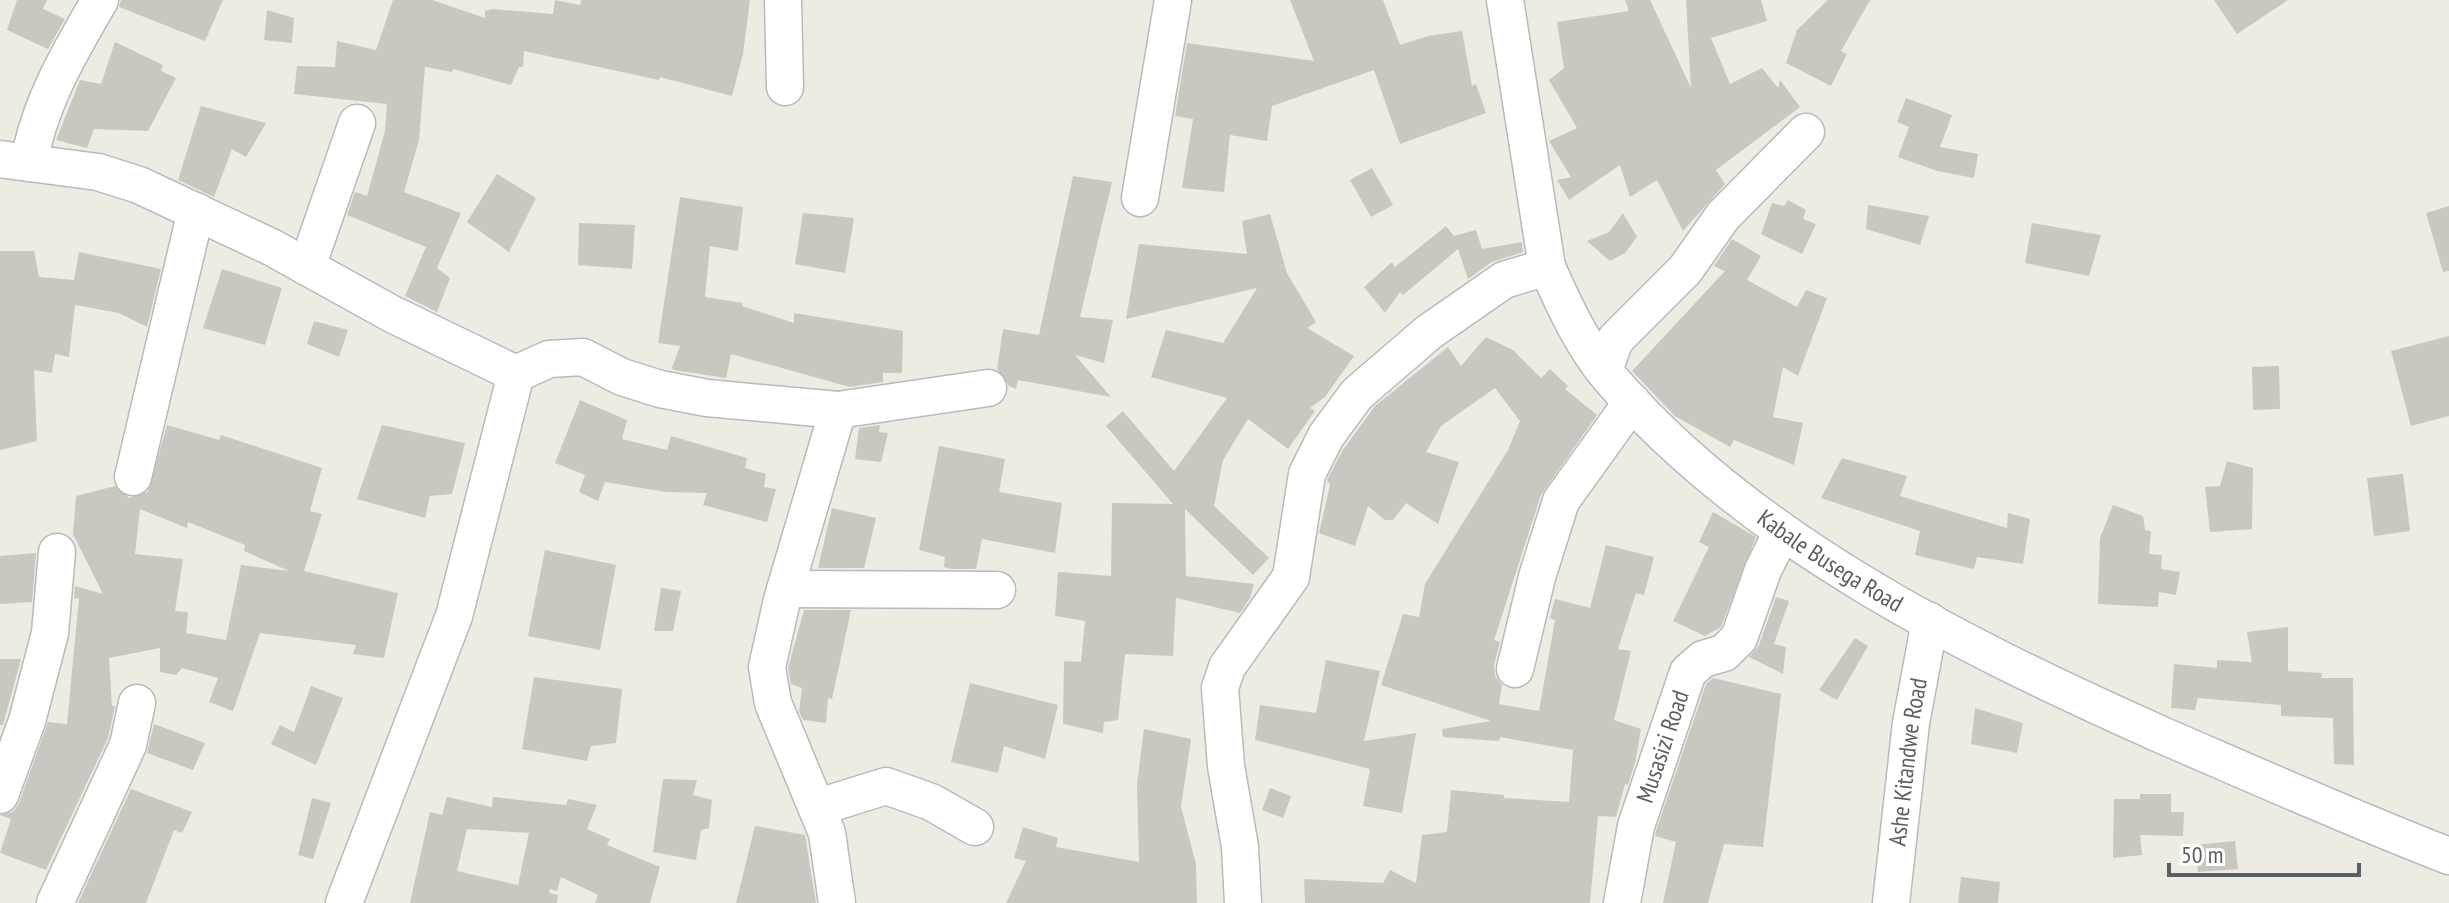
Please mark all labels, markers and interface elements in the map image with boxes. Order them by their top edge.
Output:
street label: Kabale Busega Road [1751,502,1909,619]
street label: Ashe Kitandwe Road [1881,675,1934,848]
street label: Musasizi Road [1629,686,1696,807]
scale bar [2169,827,2359,877]
text: 50 m [2181,839,2223,870]

